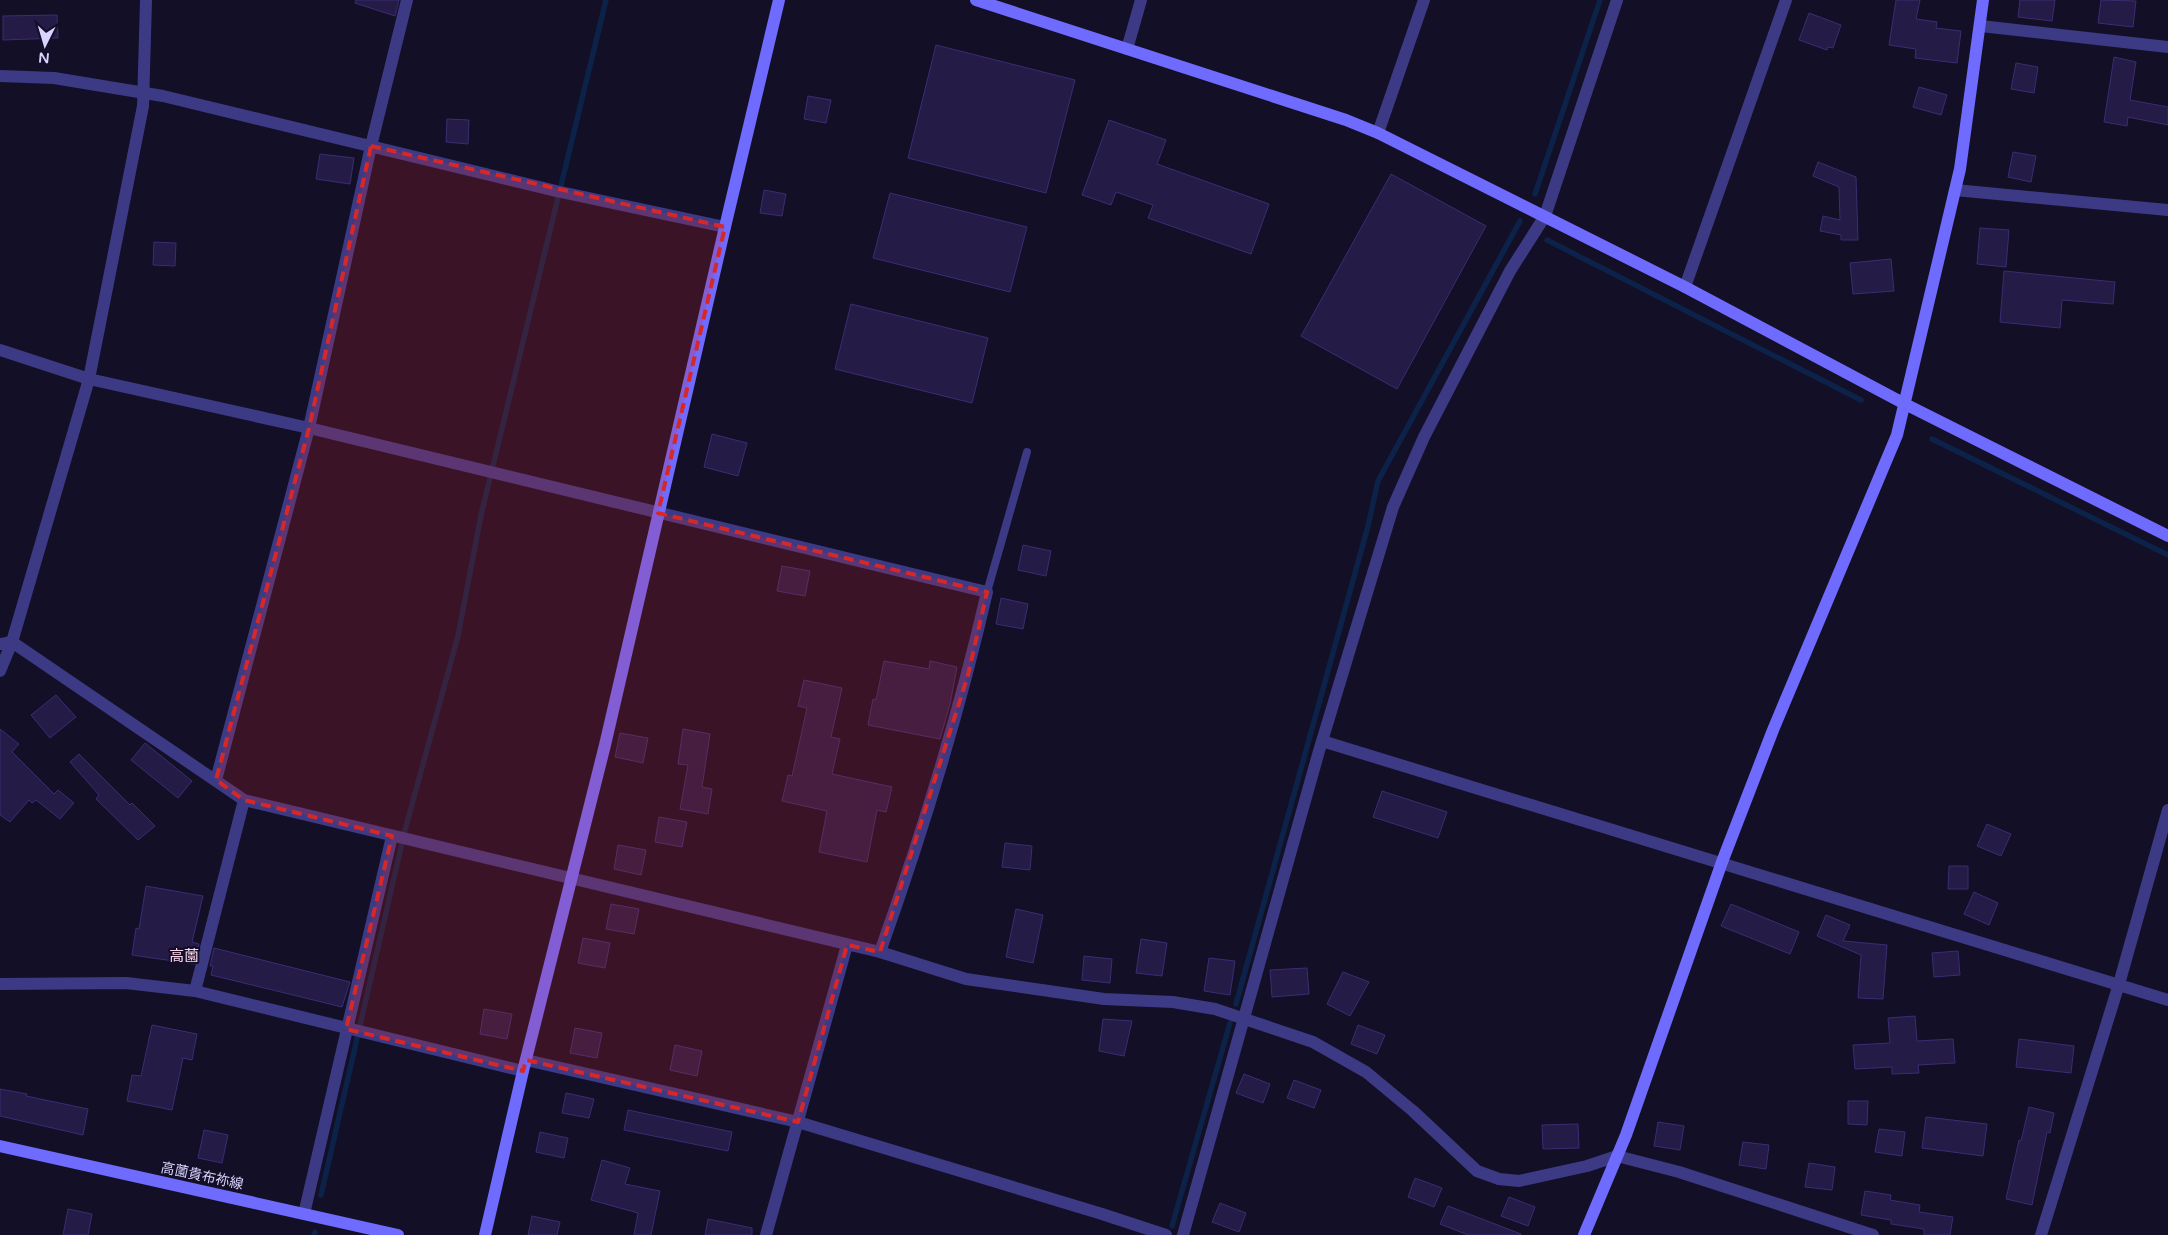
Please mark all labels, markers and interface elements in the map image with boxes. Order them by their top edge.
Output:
north arrow [20,20,70,70]
text: N [38,48,50,66]
district label: 高薗 [169,947,199,965]
street label: 高薗貴布祢線 [159,1159,245,1193]

